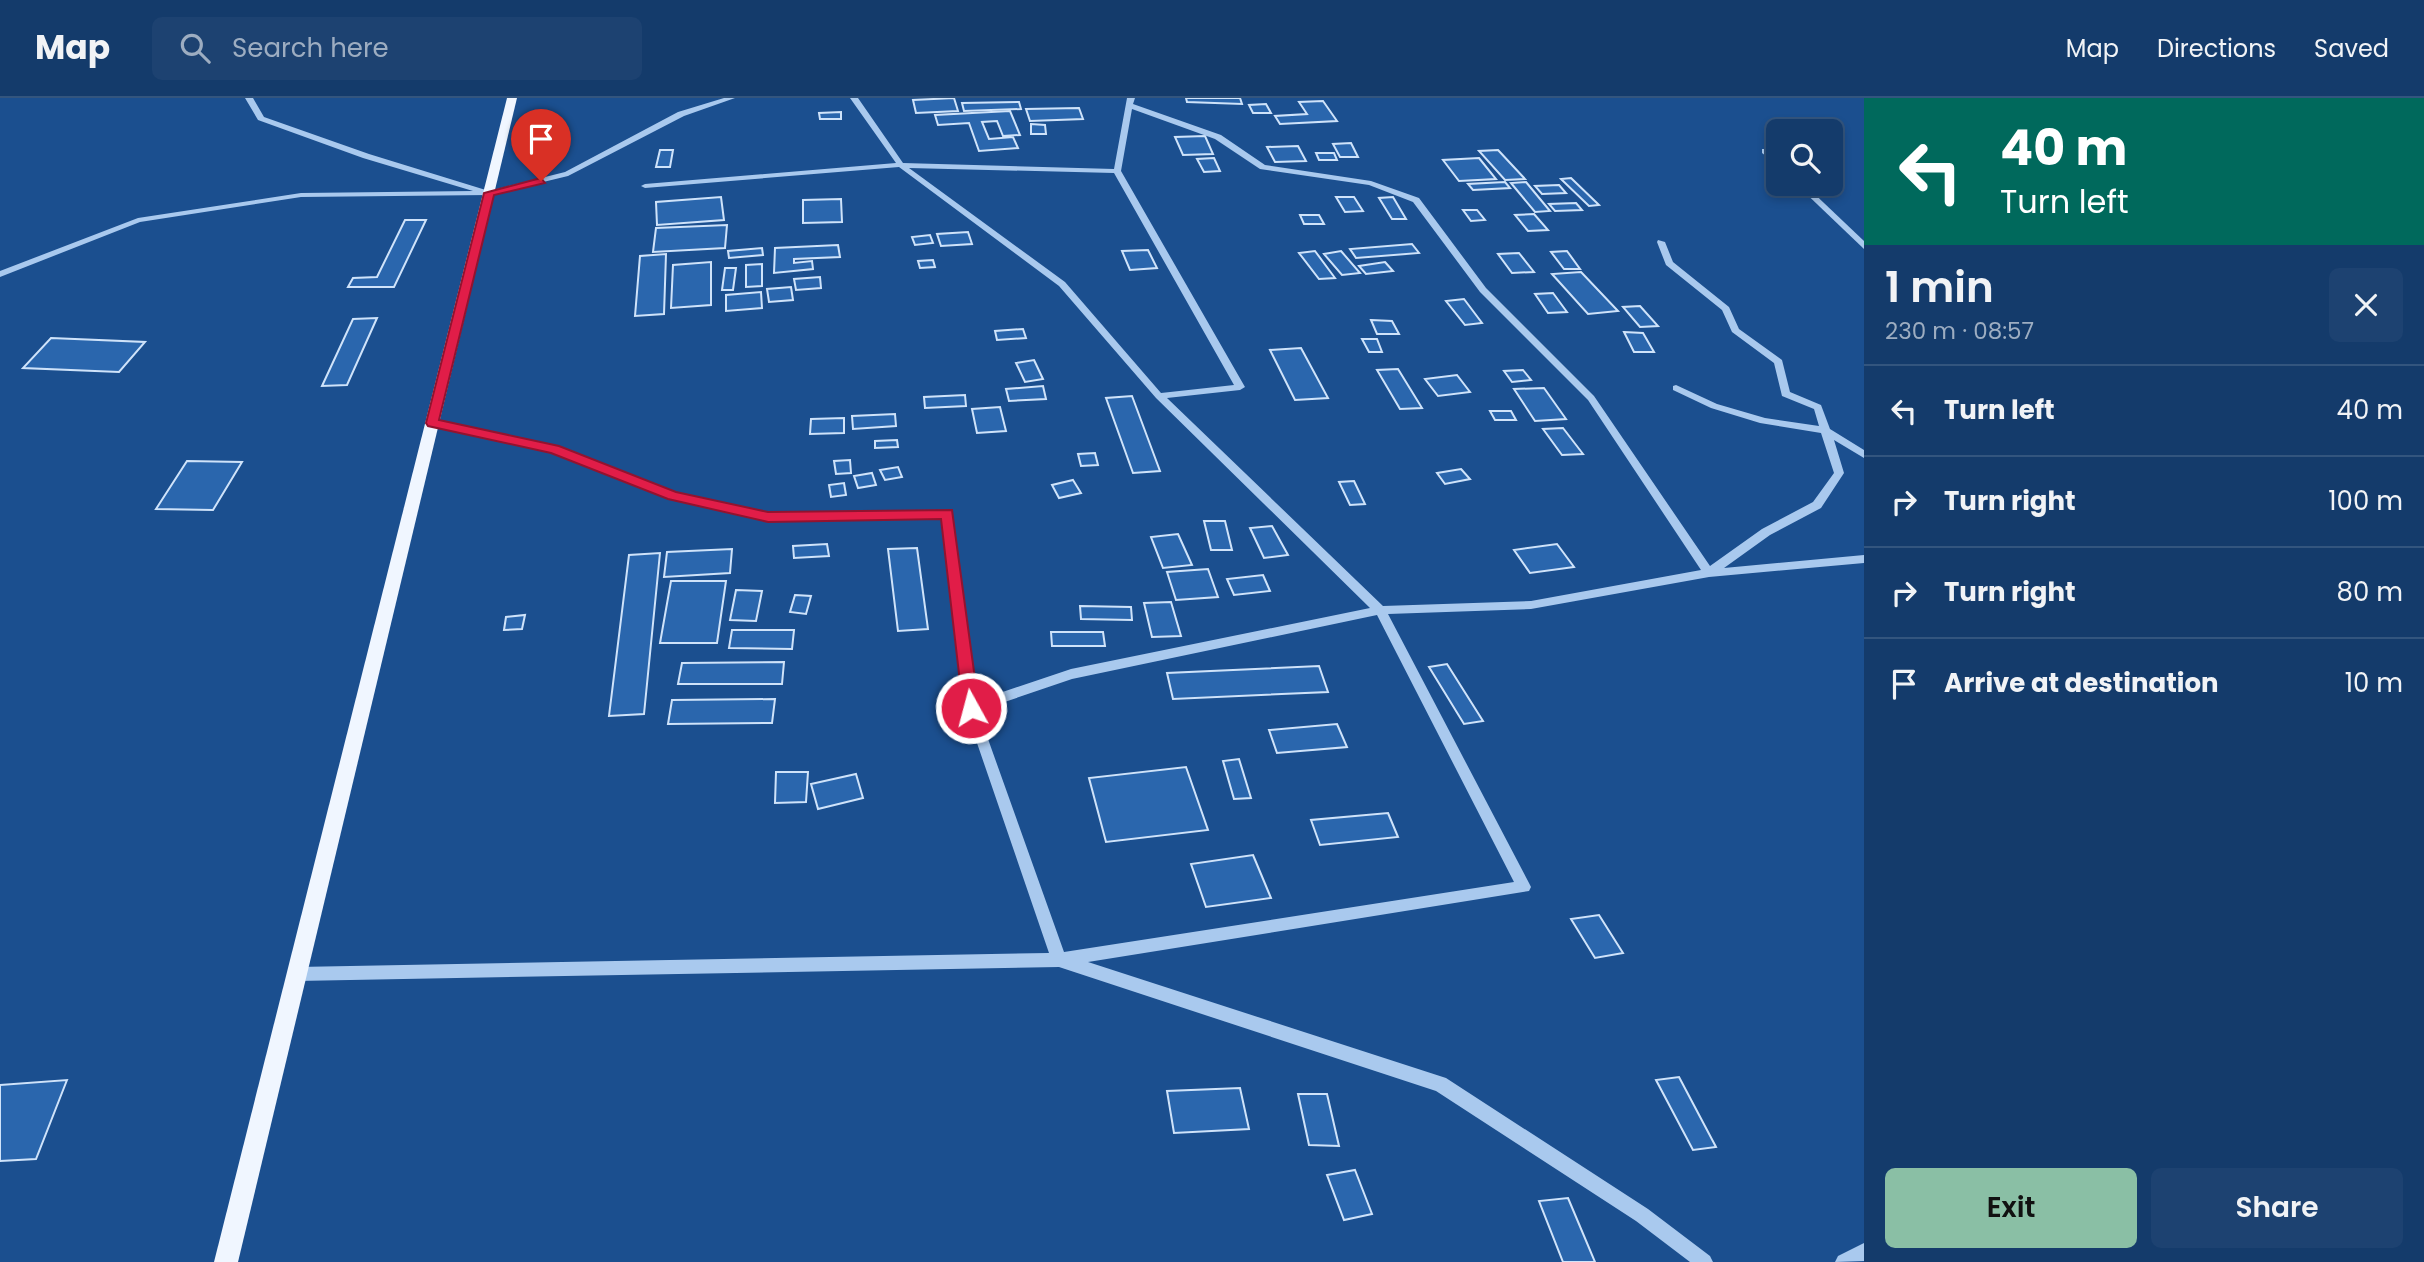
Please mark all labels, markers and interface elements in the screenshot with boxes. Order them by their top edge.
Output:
search box [152,17,642,80]
text: Map [35,24,110,71]
icon: search [176,29,214,67]
text: Search here [232,30,389,66]
text: Map [2066,32,2119,65]
text: Directions [2157,32,2276,65]
text: Saved [2314,32,2389,65]
pin [511,109,571,181]
text: 40 m [2000,114,2127,182]
map controls [1766,119,1843,196]
button: search [1766,119,1843,196]
icon: arrive [522,120,560,158]
icon: left [1885,126,1976,217]
text: Turn left [2000,179,2129,224]
text: 1 min [1885,258,1994,317]
button: close [2329,268,2403,342]
text: 230 m · 08:57 [1885,315,2034,347]
icon: left [1885,392,1923,430]
text: Turn left [1944,392,2055,428]
text: 40 m [2337,392,2403,428]
icon: right [1885,483,1923,521]
text: Turn right [1944,483,2076,519]
text: 100 m [2328,483,2403,519]
icon: right [1885,574,1923,612]
text: Turn right [1944,574,2076,610]
text: 80 m [2337,574,2403,610]
icon: arrive [1885,665,1923,703]
text: Arrive at destination [1944,665,2219,701]
text: 10 m [2345,665,2403,701]
position arrow [934,671,1008,745]
button: Exit [1885,1168,2137,1248]
button: Share [2151,1168,2403,1248]

